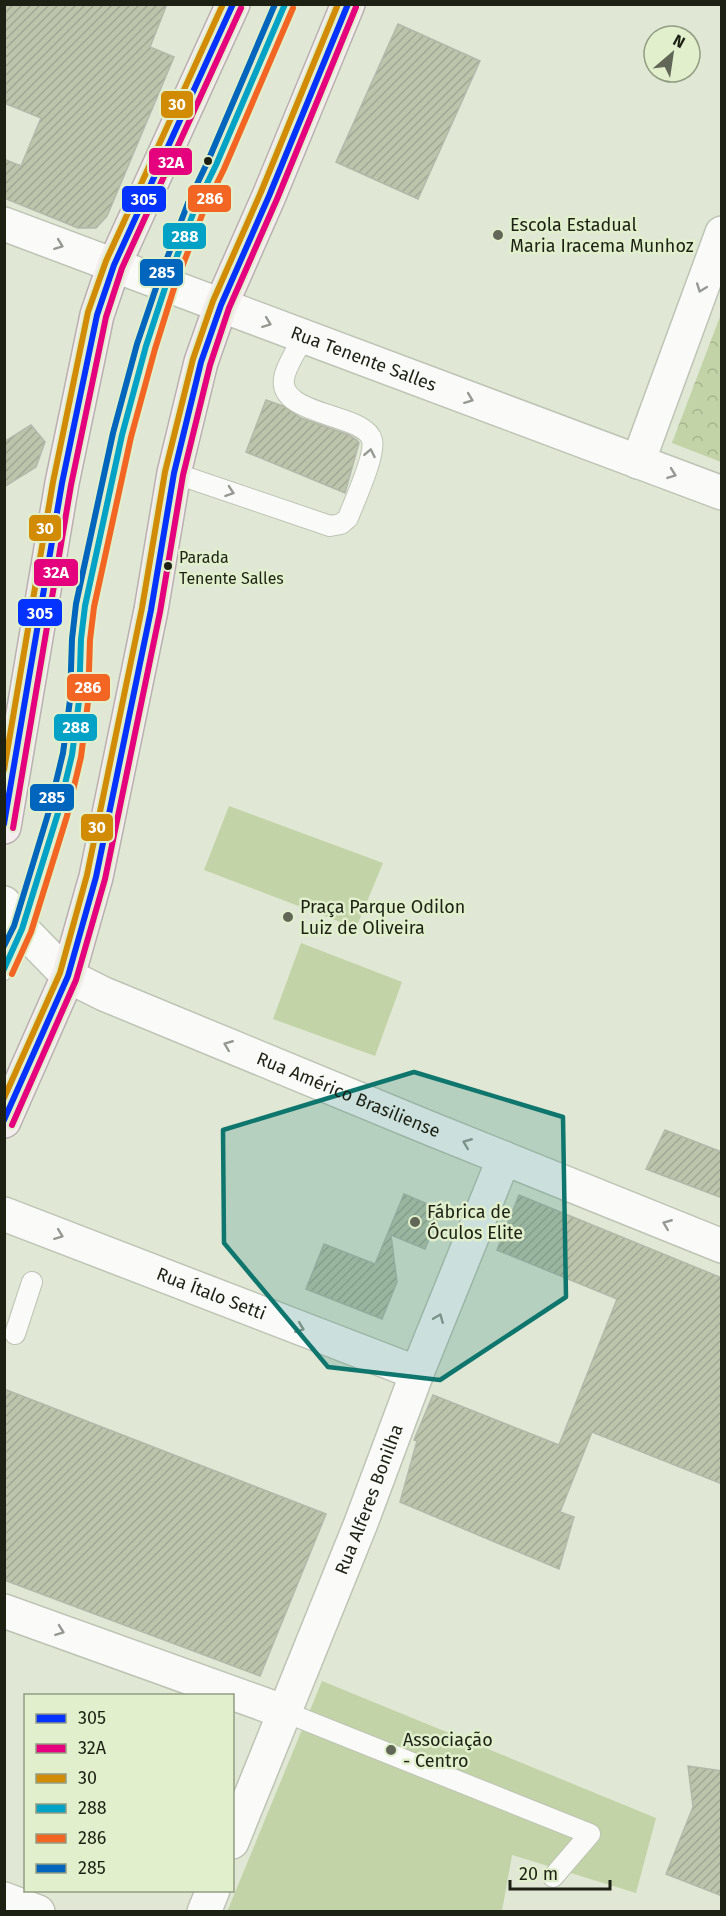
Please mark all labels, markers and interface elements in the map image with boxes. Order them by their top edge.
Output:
north arrow [642,24,702,84]
text: N [670,30,688,52]
line badge: 30 [160,90,194,119]
text: 30 [167,95,186,114]
line badge: 32A [148,147,193,176]
text: 32A [157,153,184,172]
unlabelled marker [202,155,214,167]
line badge: 286 [187,184,232,213]
line badge: 305 [121,185,167,213]
text: 286 [197,189,223,208]
text: 305 [130,190,158,209]
place label: Escola Estadual Maria Iracema Munhoz [510,214,694,257]
line badge: 288 [162,222,207,250]
text: 288 [172,227,198,246]
marker: Escola Estadual Maria Iracema Munhoz [491,228,505,242]
one-way arrow [53,237,64,250]
line badge: 285 [139,258,184,287]
text: 285 [149,263,175,282]
one-way arrow [696,282,709,293]
one-way arrow [261,316,272,328]
street label: Rua Tenente Salles [288,321,440,396]
one-way arrow [463,391,474,404]
one-way arrow [363,448,376,458]
one-way arrow [666,467,676,480]
one-way arrow [224,484,235,497]
line badge: 30 [28,514,62,542]
text: 30 [35,519,54,538]
place label: Parada Tenente Salles [179,548,284,588]
line badge: 32A [33,558,79,587]
marker: Parada Tenente Salles [162,560,174,572]
text: 32A [42,563,69,582]
line badge: 305 [17,598,63,627]
text: 305 [26,604,54,623]
line badge: 286 [66,673,111,702]
text: 286 [75,678,101,697]
line badge: 288 [53,713,98,742]
text: 288 [63,718,89,737]
line badge: 285 [29,783,75,812]
text: 285 [39,788,65,807]
line badge: 30 [80,813,114,842]
text: 30 [87,818,106,837]
place label: Praça Parque Odilon Luiz de Oliveira [300,896,465,939]
marker: Praça Parque Odilon Luiz de Oliveira [281,910,295,924]
one-way arrow [223,1040,234,1052]
street label: Rua Américo Brasiliense [253,1047,443,1142]
one-way arrow [462,1138,473,1150]
place label: Fábrica de Óculos Elite [427,1201,523,1244]
marker: Fábrica de Óculos Elite [408,1215,422,1229]
one-way arrow [662,1219,673,1231]
one-way arrow [53,1228,64,1240]
street label: Rua Ítalo Setti [153,1263,269,1325]
one-way arrow [432,1314,444,1325]
one-way arrow [294,1320,305,1333]
street label: Rua Alferes Bonilha [330,1421,408,1578]
one-way arrow [54,1623,64,1636]
legend [24,1694,234,1892]
text: 305 [78,1707,106,1729]
place label: Associação - Centro [403,1729,493,1772]
text: 32A [78,1737,107,1759]
marker: Associação - Centro [384,1743,398,1757]
text: 30 [78,1767,97,1789]
text: 288 [78,1797,107,1819]
text: 286 [78,1827,106,1849]
scale bar [510,1853,610,1891]
text: 285 [78,1857,106,1879]
text: 20 m [519,1863,558,1885]

